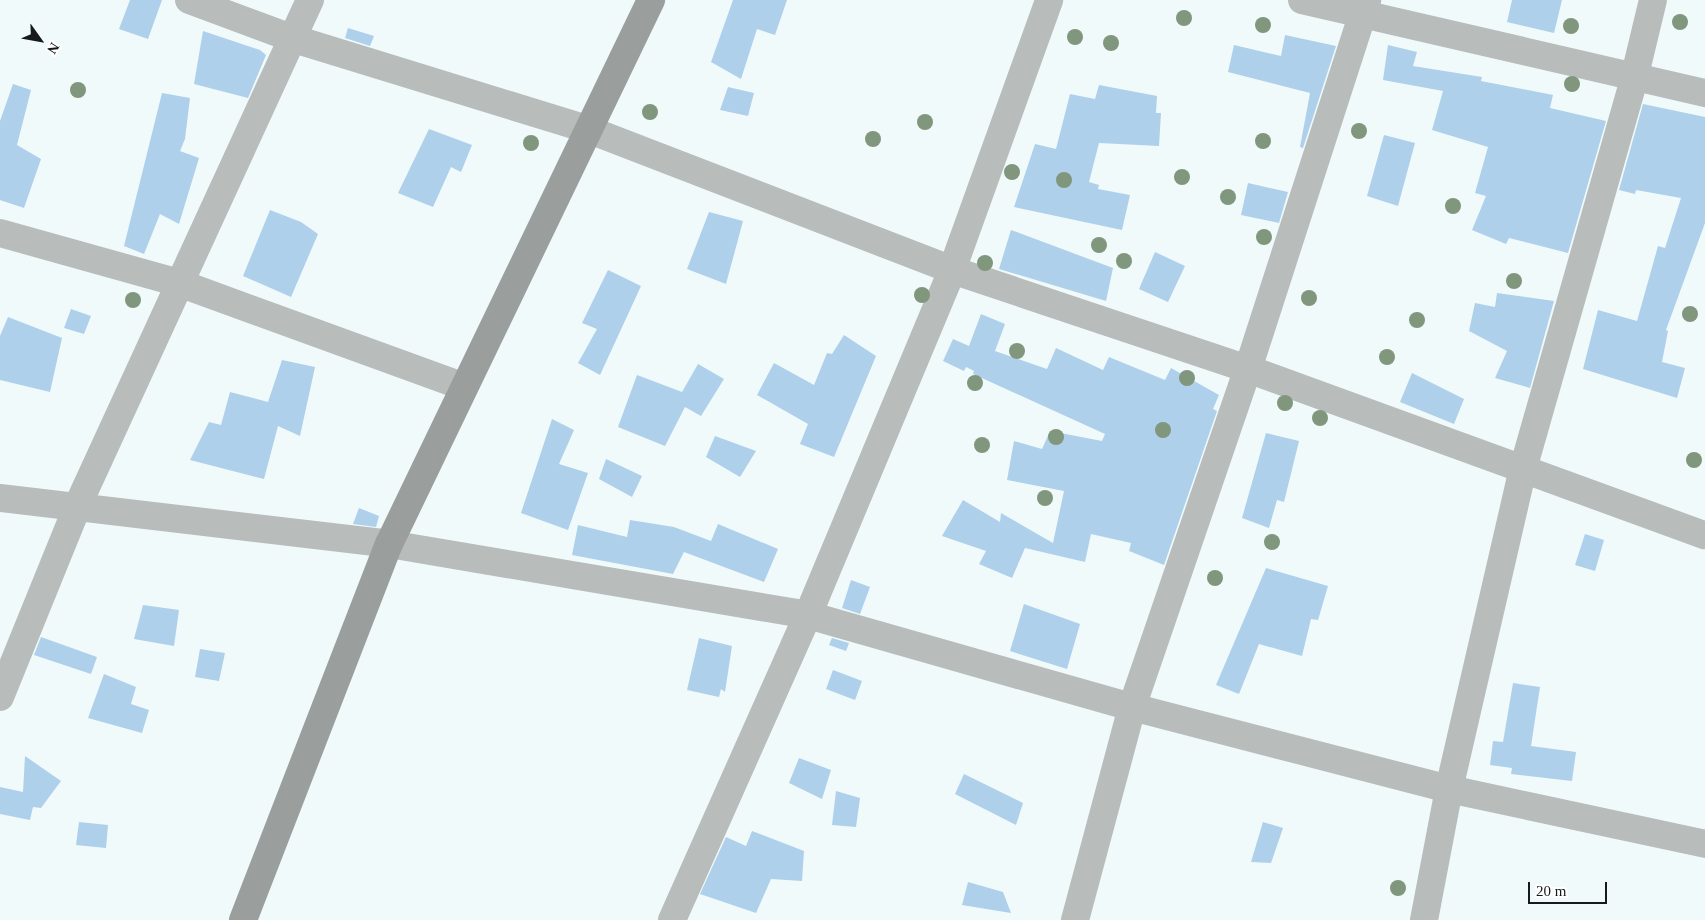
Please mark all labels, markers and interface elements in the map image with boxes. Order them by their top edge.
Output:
north arrow [15,15,65,65]
text: N [44,40,62,56]
scale bar [1530,872,1609,904]
text: 20 m [1536,883,1566,899]

